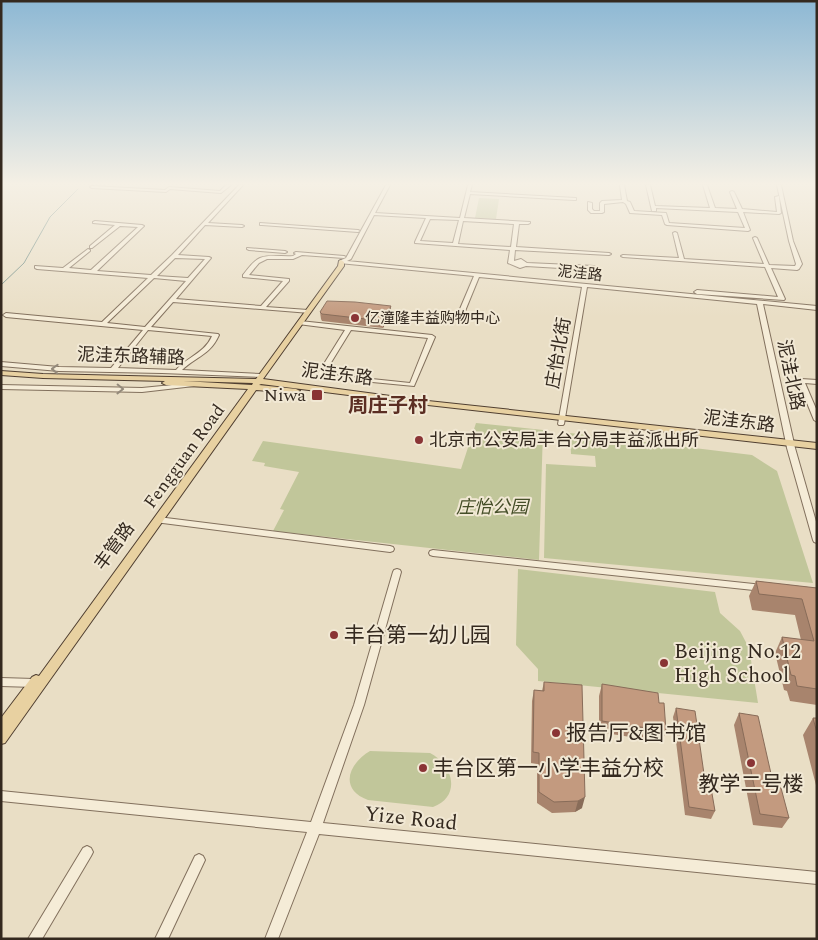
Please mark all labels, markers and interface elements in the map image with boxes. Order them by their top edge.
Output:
street label: 泥洼路 [556,260,604,287]
place label: 亿潼隆丰益购物中心 [365,307,500,330]
marker: 亿潼隆丰益购物中心 [349,312,361,324]
street label: 庄怡北街 [539,315,578,391]
street label: 泥洼北路 [770,337,811,413]
street label: 泥洼东路辅路 [77,341,185,372]
street label: 泥洼东路 [300,357,374,392]
one-way arrow [51,364,58,374]
place label: Niwa [264,382,306,409]
one-way arrow [116,384,124,394]
marker: Niwa [310,388,324,402]
district label: 周庄子村 [348,391,428,421]
street label: Fengguan Road [137,398,232,514]
street label: 泥洼东路 [702,404,776,439]
place label: 北京市公安局丰台分局丰益派出所 [429,427,699,454]
marker: 北京市公安局丰台分局丰益派出所 [413,434,425,446]
park label: 庄怡公园 [456,494,531,521]
street label: 丰管路 [88,517,141,576]
place label: 丰台第一幼儿园 [344,620,491,652]
marker: 丰台第一幼儿园 [328,629,340,641]
place label: Beijing No.12 High School [674,636,801,692]
marker: Beijing No.12 High School [658,657,670,669]
place label: 报告厅&图书馆 [566,718,707,750]
marker: 报告厅&图书馆 [550,727,562,739]
place label: 丰台区第一小学丰益分校 [433,753,664,785]
marker: 教学二号楼 [745,757,757,769]
marker: 丰台区第一小学丰益分校 [417,762,429,774]
place label: 教学二号楼 [699,769,804,801]
street label: Yize Road [363,798,459,840]

